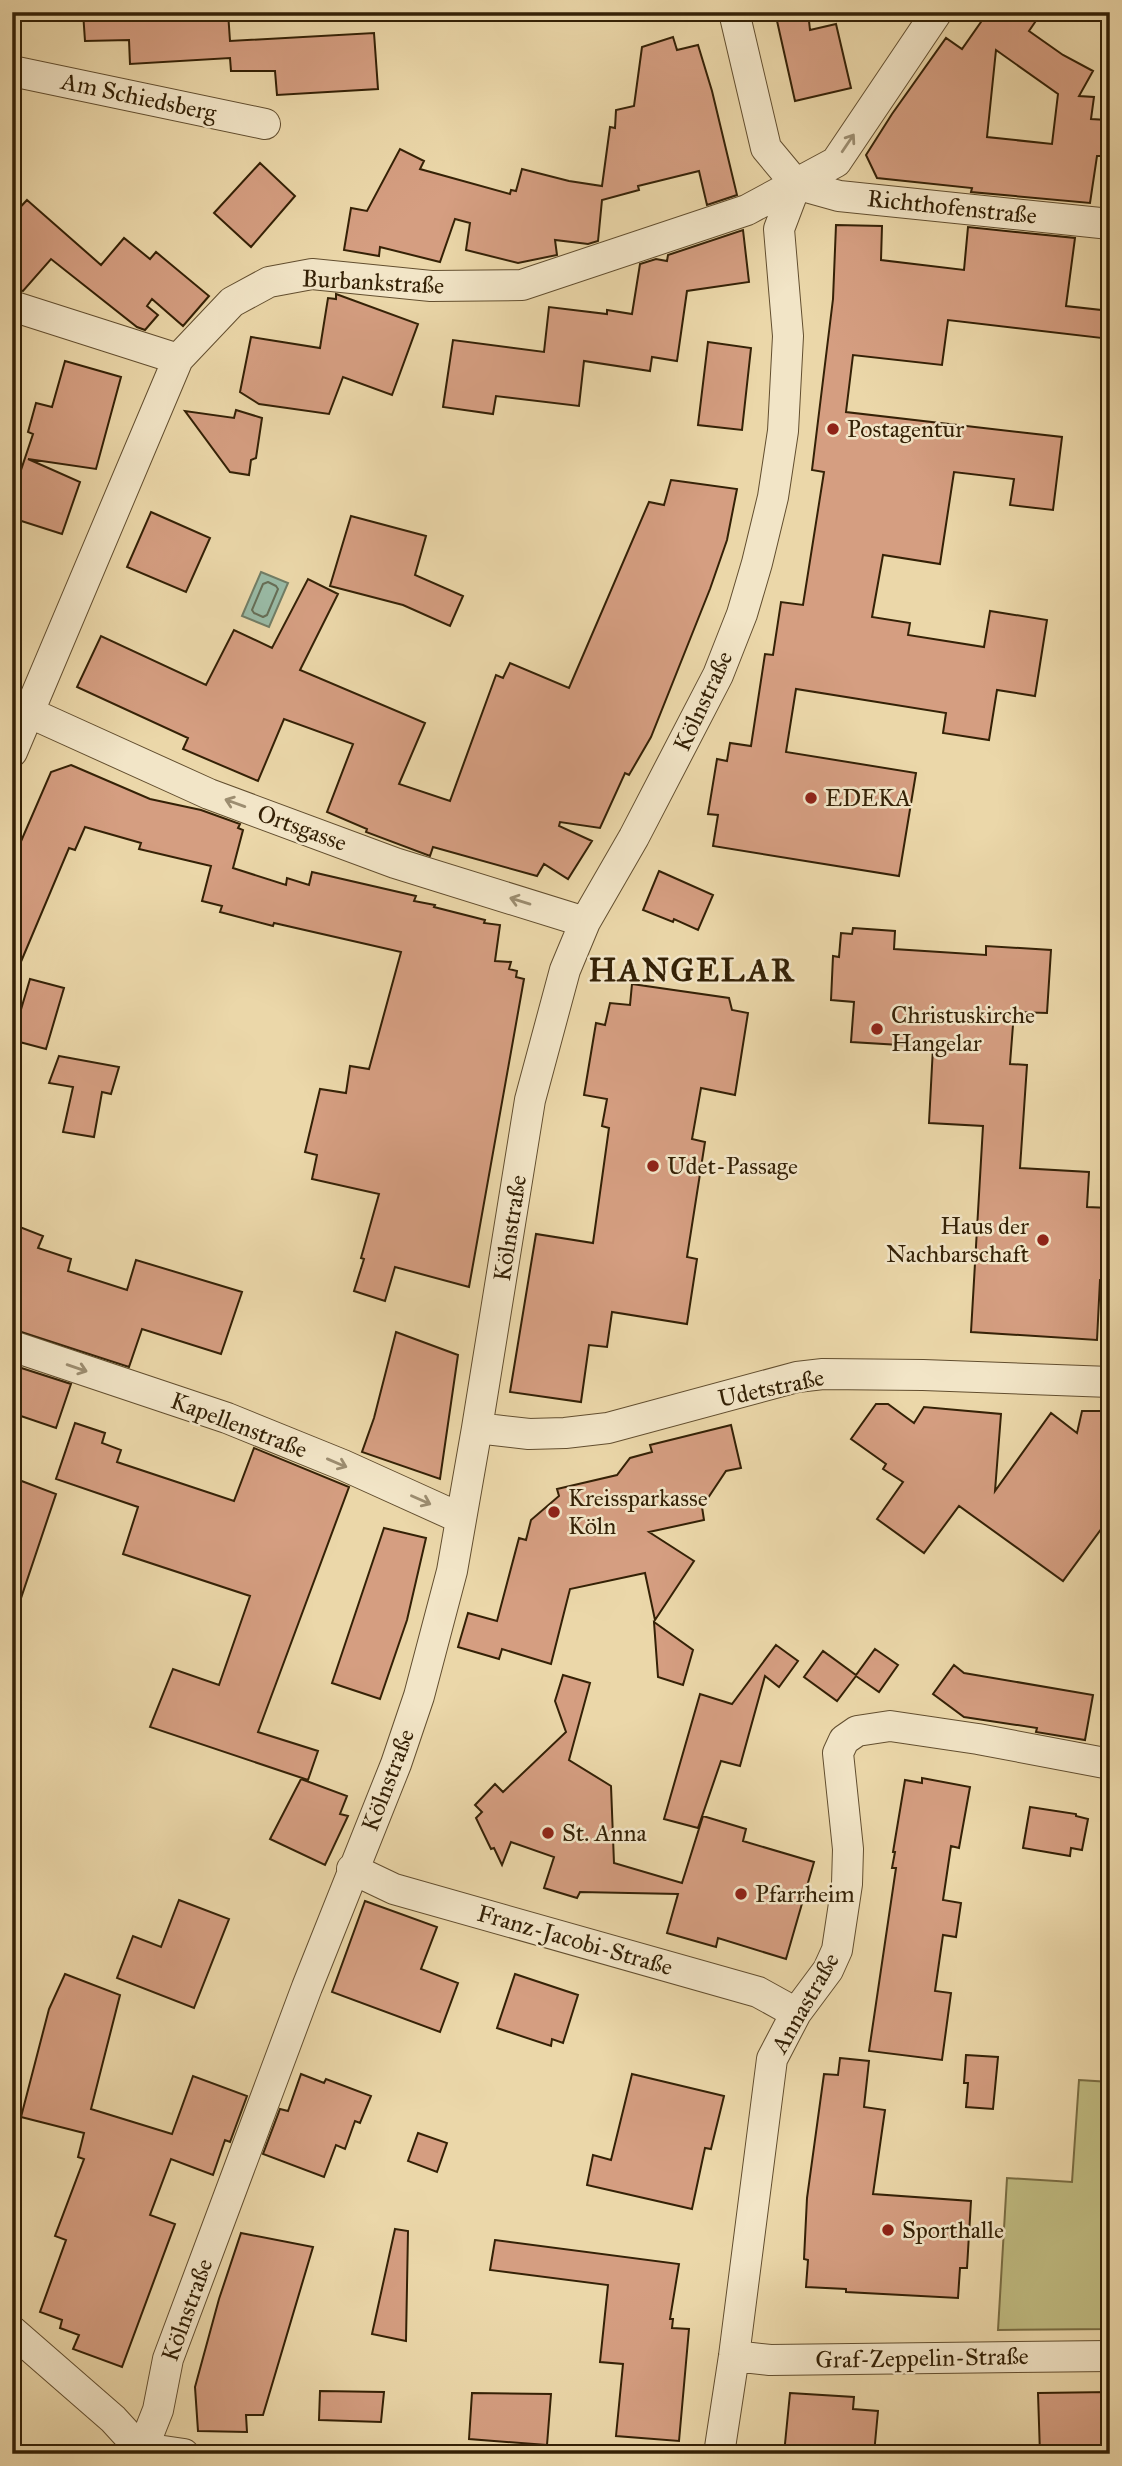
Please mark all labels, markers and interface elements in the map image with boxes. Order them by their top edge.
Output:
street label: Am Schiedsberg [58,66,220,128]
one-way arrow [842,134,856,154]
street label: Richthofenstraße [866,183,1038,231]
street label: Burbankstraße [301,263,445,301]
place label: Postagentur [847,414,964,444]
marker: Postagentur [825,421,841,437]
street label: Kölnstraße [667,646,739,756]
place label: EDEKA [825,783,911,813]
marker: EDEKA [803,790,819,806]
one-way arrow [225,796,247,809]
street label: Ortsgasse [253,798,351,858]
one-way arrow [509,894,531,907]
district label: HANGELAR [589,951,795,990]
place label: Christuskirche Hangelar [891,1000,1035,1058]
marker: Christuskirche Hangelar [869,1021,885,1037]
place label: Udet-Passage [667,1151,798,1181]
marker: Udet-Passage [645,1158,661,1174]
street label: Kölnstraße [487,1173,533,1283]
place label: Haus der Nachbarschaft [886,1211,1030,1269]
marker: Haus der Nachbarschaft [1035,1232,1051,1248]
one-way arrow [66,1362,88,1375]
street label: Udetstraße [715,1362,827,1414]
street label: Kapellenstraße [166,1385,312,1465]
one-way arrow [325,1457,347,1470]
place label: Kreissparkasse Köln [568,1483,708,1541]
one-way arrow [410,1494,431,1507]
marker: Kreissparkasse Köln [546,1504,562,1520]
street label: Kölnstraße [355,1725,421,1835]
place label: St. Anna [562,1818,648,1848]
marker: St. Anna [540,1825,556,1841]
place label: Pfarrheim [755,1879,855,1909]
marker: Pfarrheim [733,1886,749,1902]
street label: Franz-Jacobi-Straße [474,1898,676,1982]
street label: Annastraße [764,1947,846,2059]
place label: Sporthalle [902,2215,1004,2245]
marker: Sporthalle [880,2222,896,2238]
street label: Kölnstraße [155,2255,219,2365]
street label: Graf-Zeppelin-Straße [815,2341,1029,2375]

